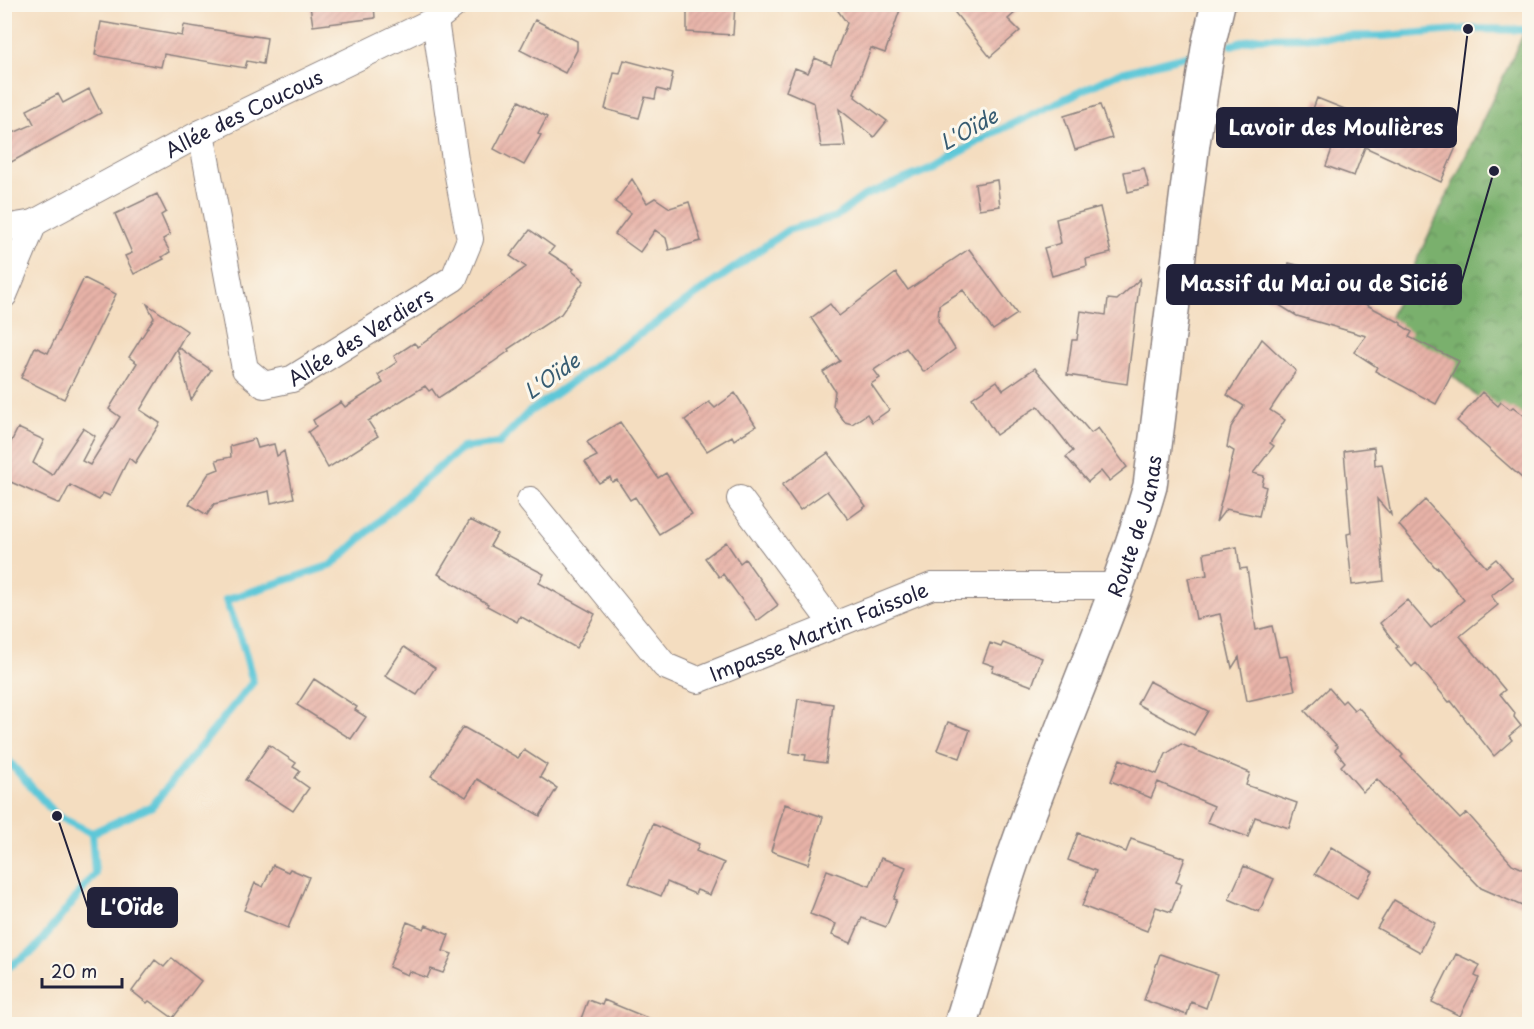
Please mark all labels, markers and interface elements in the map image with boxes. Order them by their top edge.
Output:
street label: Allée des Coucous [159,62,327,165]
water label: L'Oïde [933,98,1004,157]
callout: Lavoir des Moulières [1217,108,1456,147]
text: Lavoir des Moulières [1228,110,1444,142]
callout: Massif du Mai ou de Sicié [1167,265,1461,304]
text: Massif du Mai ou de Sicié [1180,266,1448,298]
street label: Allée des Verdiers [282,280,439,393]
water label: L'Oïde [516,343,587,406]
street label: Route de Janas [1100,454,1169,601]
street label: Impasse Martin Faissole [705,574,933,689]
callout: L'Oïde [88,888,177,927]
text: L'Oïde [100,890,164,922]
scale bar [42,951,122,989]
text: 20 m [51,957,97,984]

